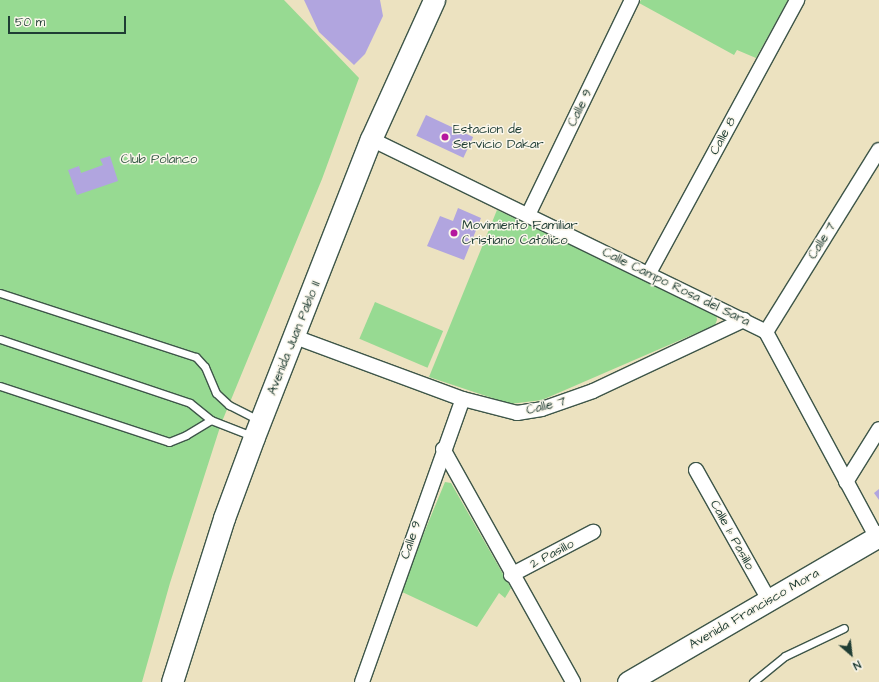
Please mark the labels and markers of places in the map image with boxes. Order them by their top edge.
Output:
place label: Estacion de Servicio Dakar [453,122,544,153]
marker: Estacion de Servicio Dakar [440,132,450,142]
place label: Movimiento Familiar Cristiano Católico [462,218,578,249]
marker: Movimiento Familiar Cristiano Católico [449,228,459,238]

